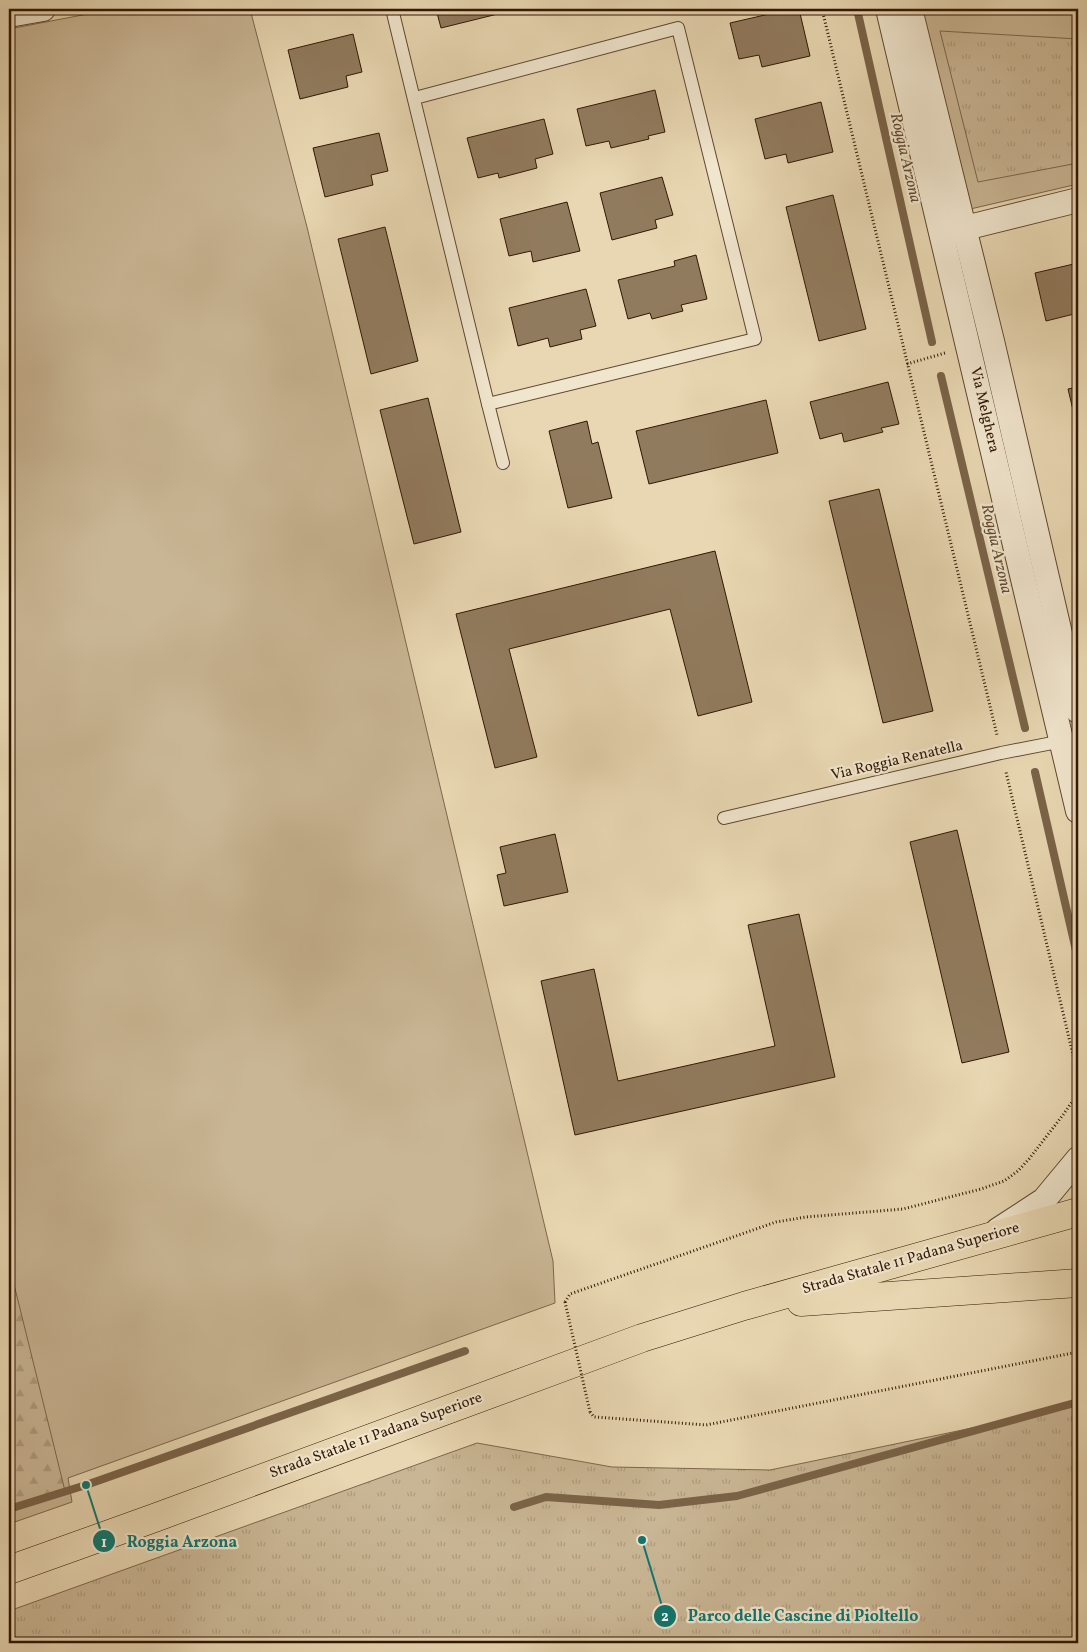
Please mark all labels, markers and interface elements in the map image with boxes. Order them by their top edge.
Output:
water label: Roggia Arzona [884,111,926,205]
street label: Via Melghera [964,365,1004,455]
water label: Roggia Arzona [975,502,1017,596]
street label: Via Roggia Renatella [829,736,965,786]
street label: Strada Statale 11 Padana Superiore [800,1218,1022,1300]
street label: Strada Statale 11 Padana Superiore [267,1388,485,1484]
callout: Roggia Arzona [91,1526,247,1557]
text: Roggia Arzona [127,1532,238,1554]
text: 1 [101,1533,107,1554]
callout: Parco delle Cascine di Pioltello [652,1600,928,1631]
text: Parco delle Cascine di Pioltello [688,1606,918,1628]
text: 2 [661,1607,669,1628]

